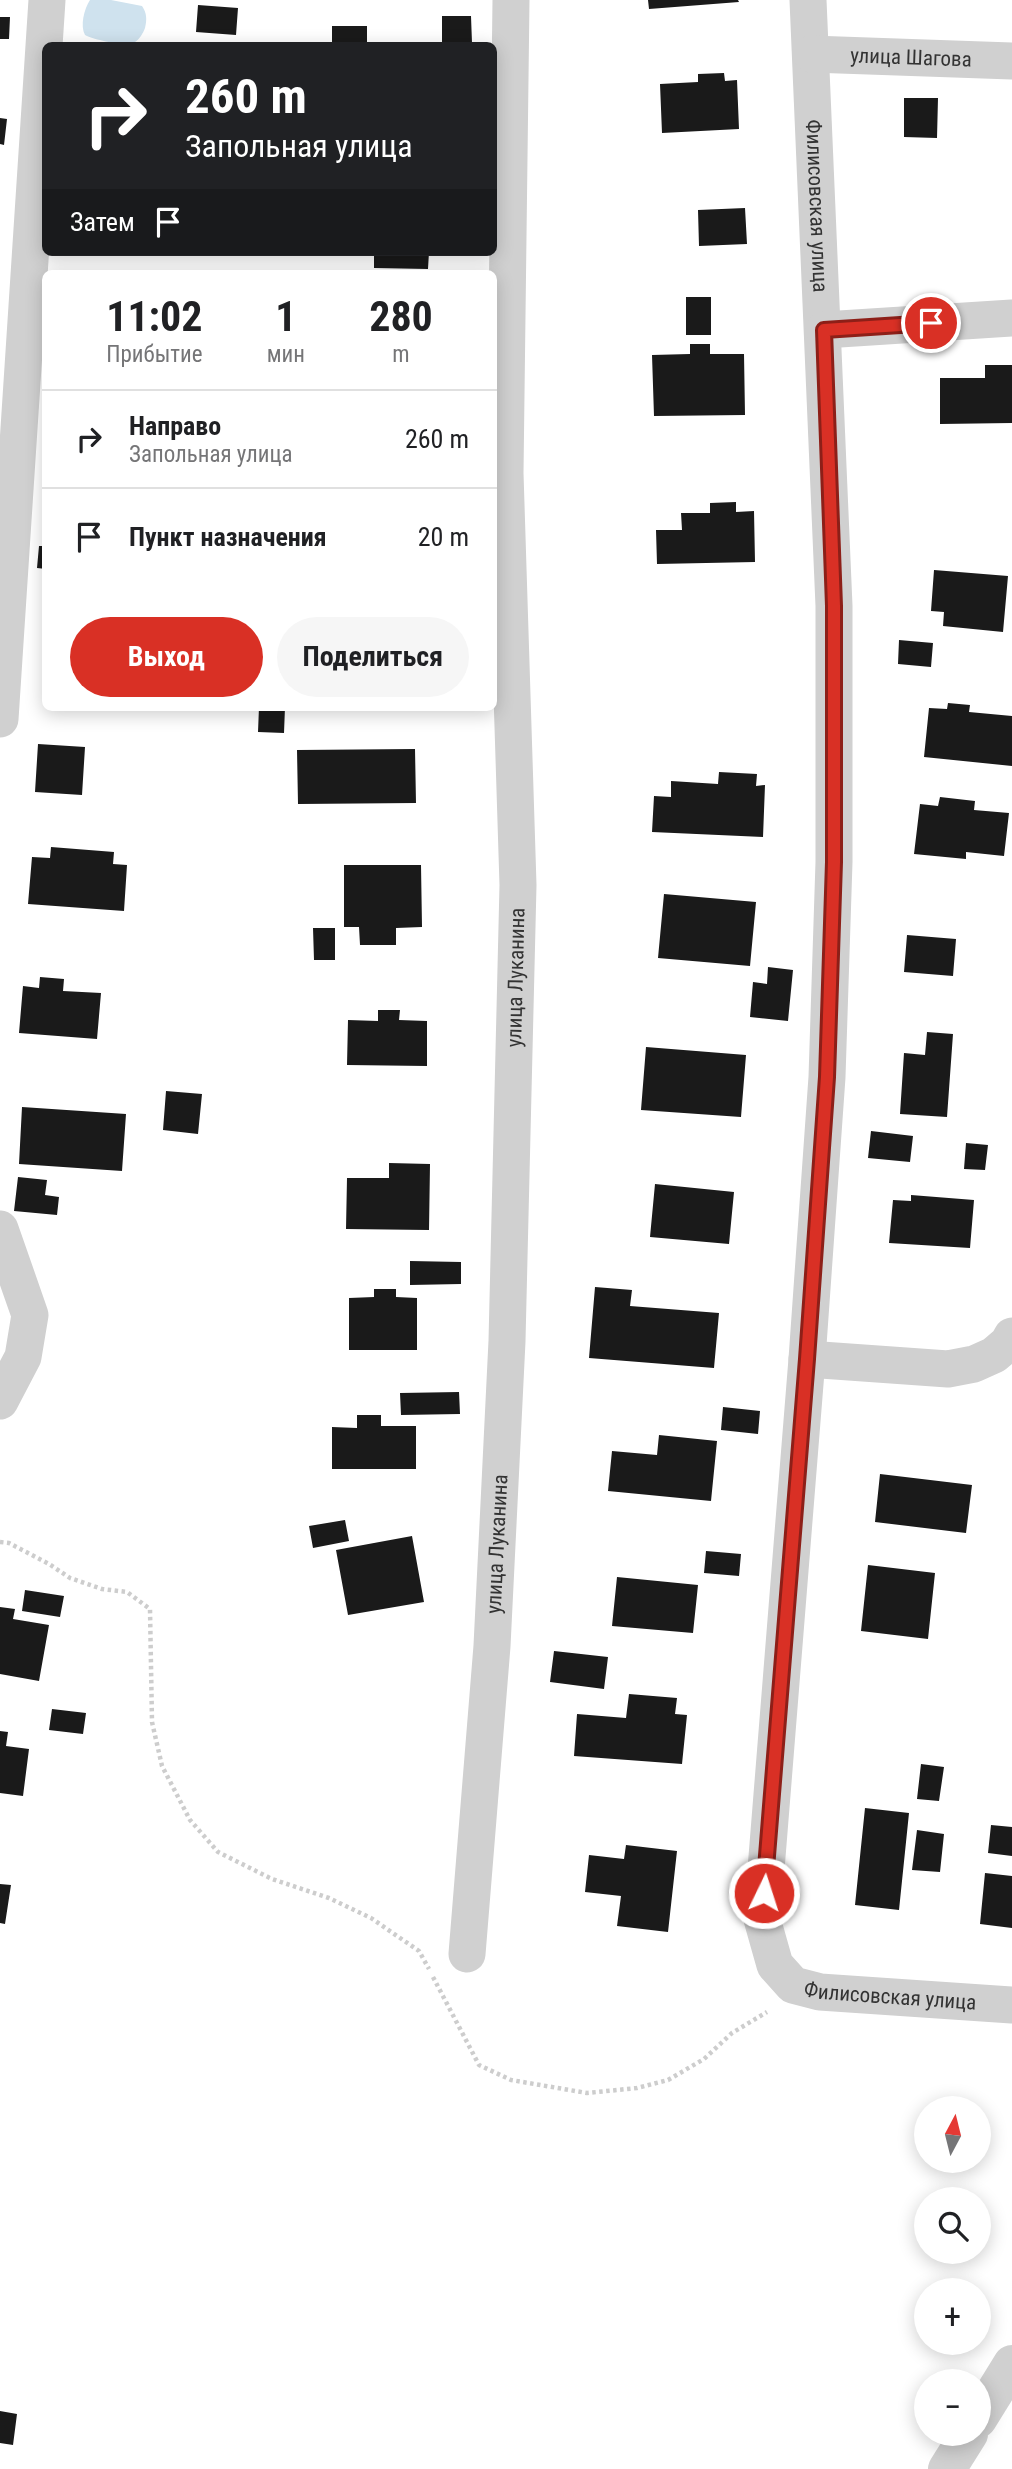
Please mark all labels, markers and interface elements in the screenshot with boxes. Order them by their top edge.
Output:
street label: улица Шагова [850,43,972,72]
text: 260 m [185,68,307,125]
icon: right [70,70,161,161]
street label: Филисовская улица [801,119,833,293]
text: Запольная улица [185,127,412,165]
icon: arrive [149,203,187,241]
text: Затем [70,207,135,237]
text: 11:02 [106,292,203,341]
text: 1 [275,292,296,341]
text: 280 [369,292,433,341]
pin [901,293,961,353]
icon: arrive [912,304,950,342]
text: Прибытие [106,341,203,368]
text: мин [267,341,305,368]
text: m [392,341,410,368]
text: Направо [129,411,221,441]
icon: right [70,420,108,458]
text: 260 m [405,424,469,454]
text: Запольная улица [129,441,292,468]
icon: arrive [70,518,108,556]
text: Пункт назначения [129,522,327,552]
text: 20 m [418,522,469,552]
button: Выход [70,617,263,697]
button: Поделиться [277,617,469,697]
street label: улица Луканина [502,907,529,1048]
street label: улица Луканина [482,1474,512,1614]
position arrow [727,1856,801,1930]
street label: Филисовская улица [801,1976,977,2015]
north arrow [914,2096,990,2174]
map controls [914,2096,991,2446]
button: search [914,2187,991,2264]
button: + [914,2278,991,2355]
button: − [914,2369,991,2446]

